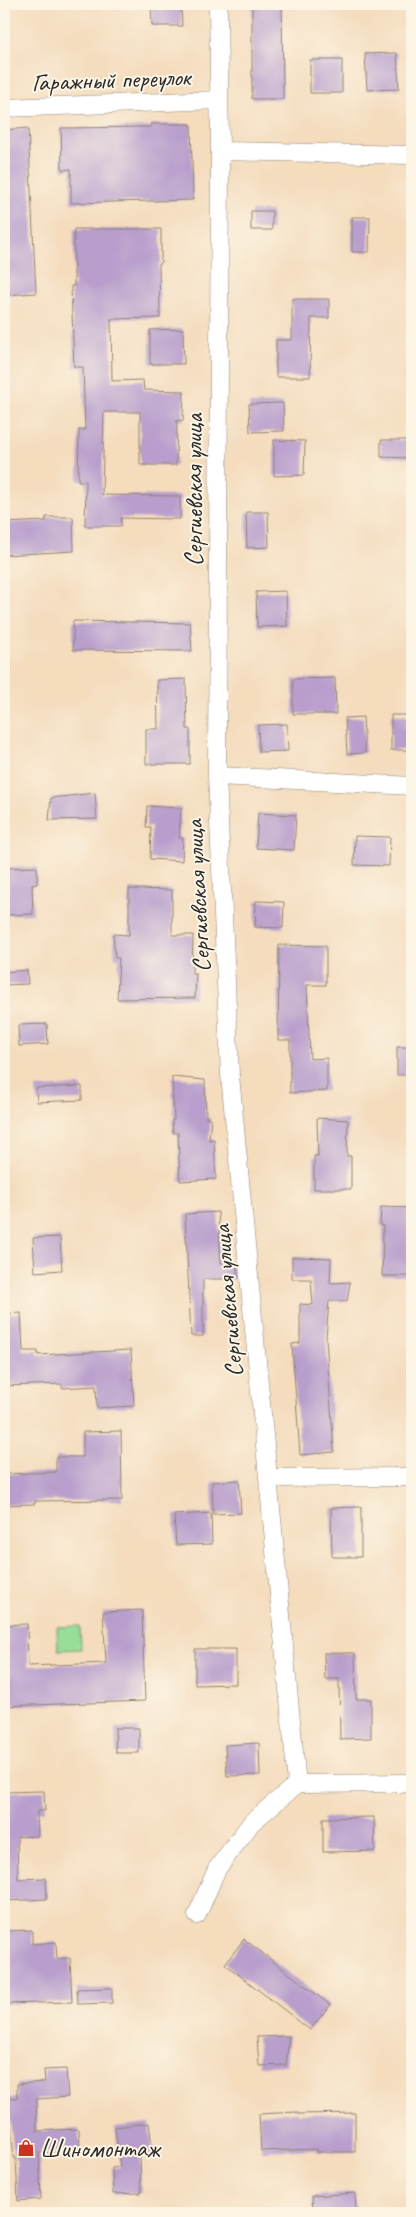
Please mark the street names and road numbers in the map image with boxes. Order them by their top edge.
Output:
street label: Гаражный переулок [31,61,194,99]
street label: Сергиевская улица [178,412,210,566]
street label: Сергиевская улица [178,817,218,973]
street label: Сергиевская улица [205,1222,251,1378]

